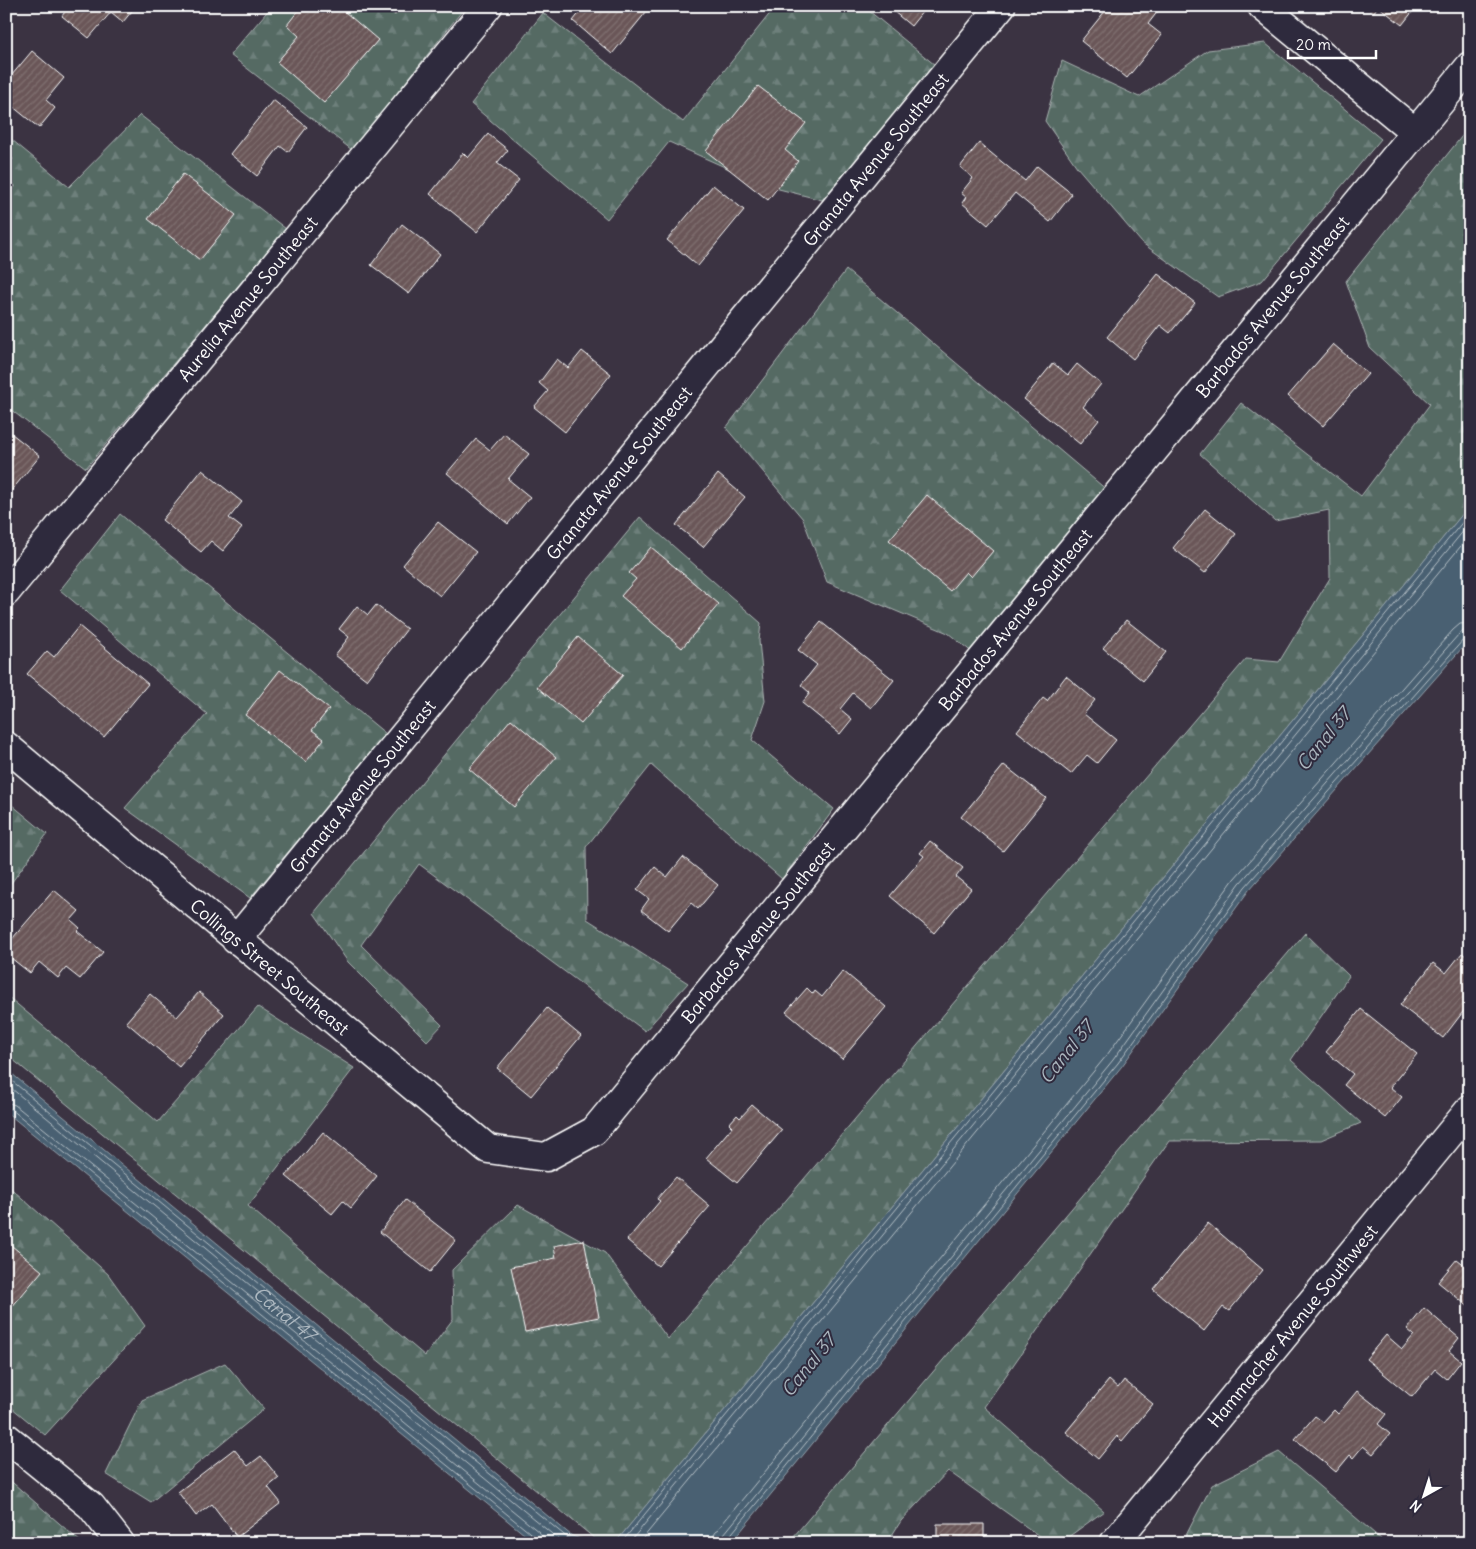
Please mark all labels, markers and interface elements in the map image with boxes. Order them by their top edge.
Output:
scale bar [1288,28,1376,60]
text: 20 m [1296,35,1331,54]
street label: Granata Avenue Southeast [797,68,953,251]
street label: Aurelia Avenue Southeast [173,211,322,386]
street label: Barbados Avenue Southeast [1191,211,1354,402]
street label: Granata Avenue Southeast [541,381,697,564]
street label: Barbados Avenue Southeast [933,524,1096,715]
street label: Granata Avenue Southeast [284,694,440,878]
water label: Canal 37 [1290,700,1358,775]
street label: Barbados Avenue Southeast [676,836,839,1028]
street label: Collings Street Southeast [186,893,354,1040]
water label: Canal 37 [1033,1013,1101,1088]
street label: Hammacher Avenue Southwest [1202,1220,1382,1432]
water label: Canal 47 [248,1281,324,1349]
water label: Canal 37 [775,1326,843,1401]
north arrow [1398,1472,1448,1522]
text: N [1406,1496,1425,1516]

